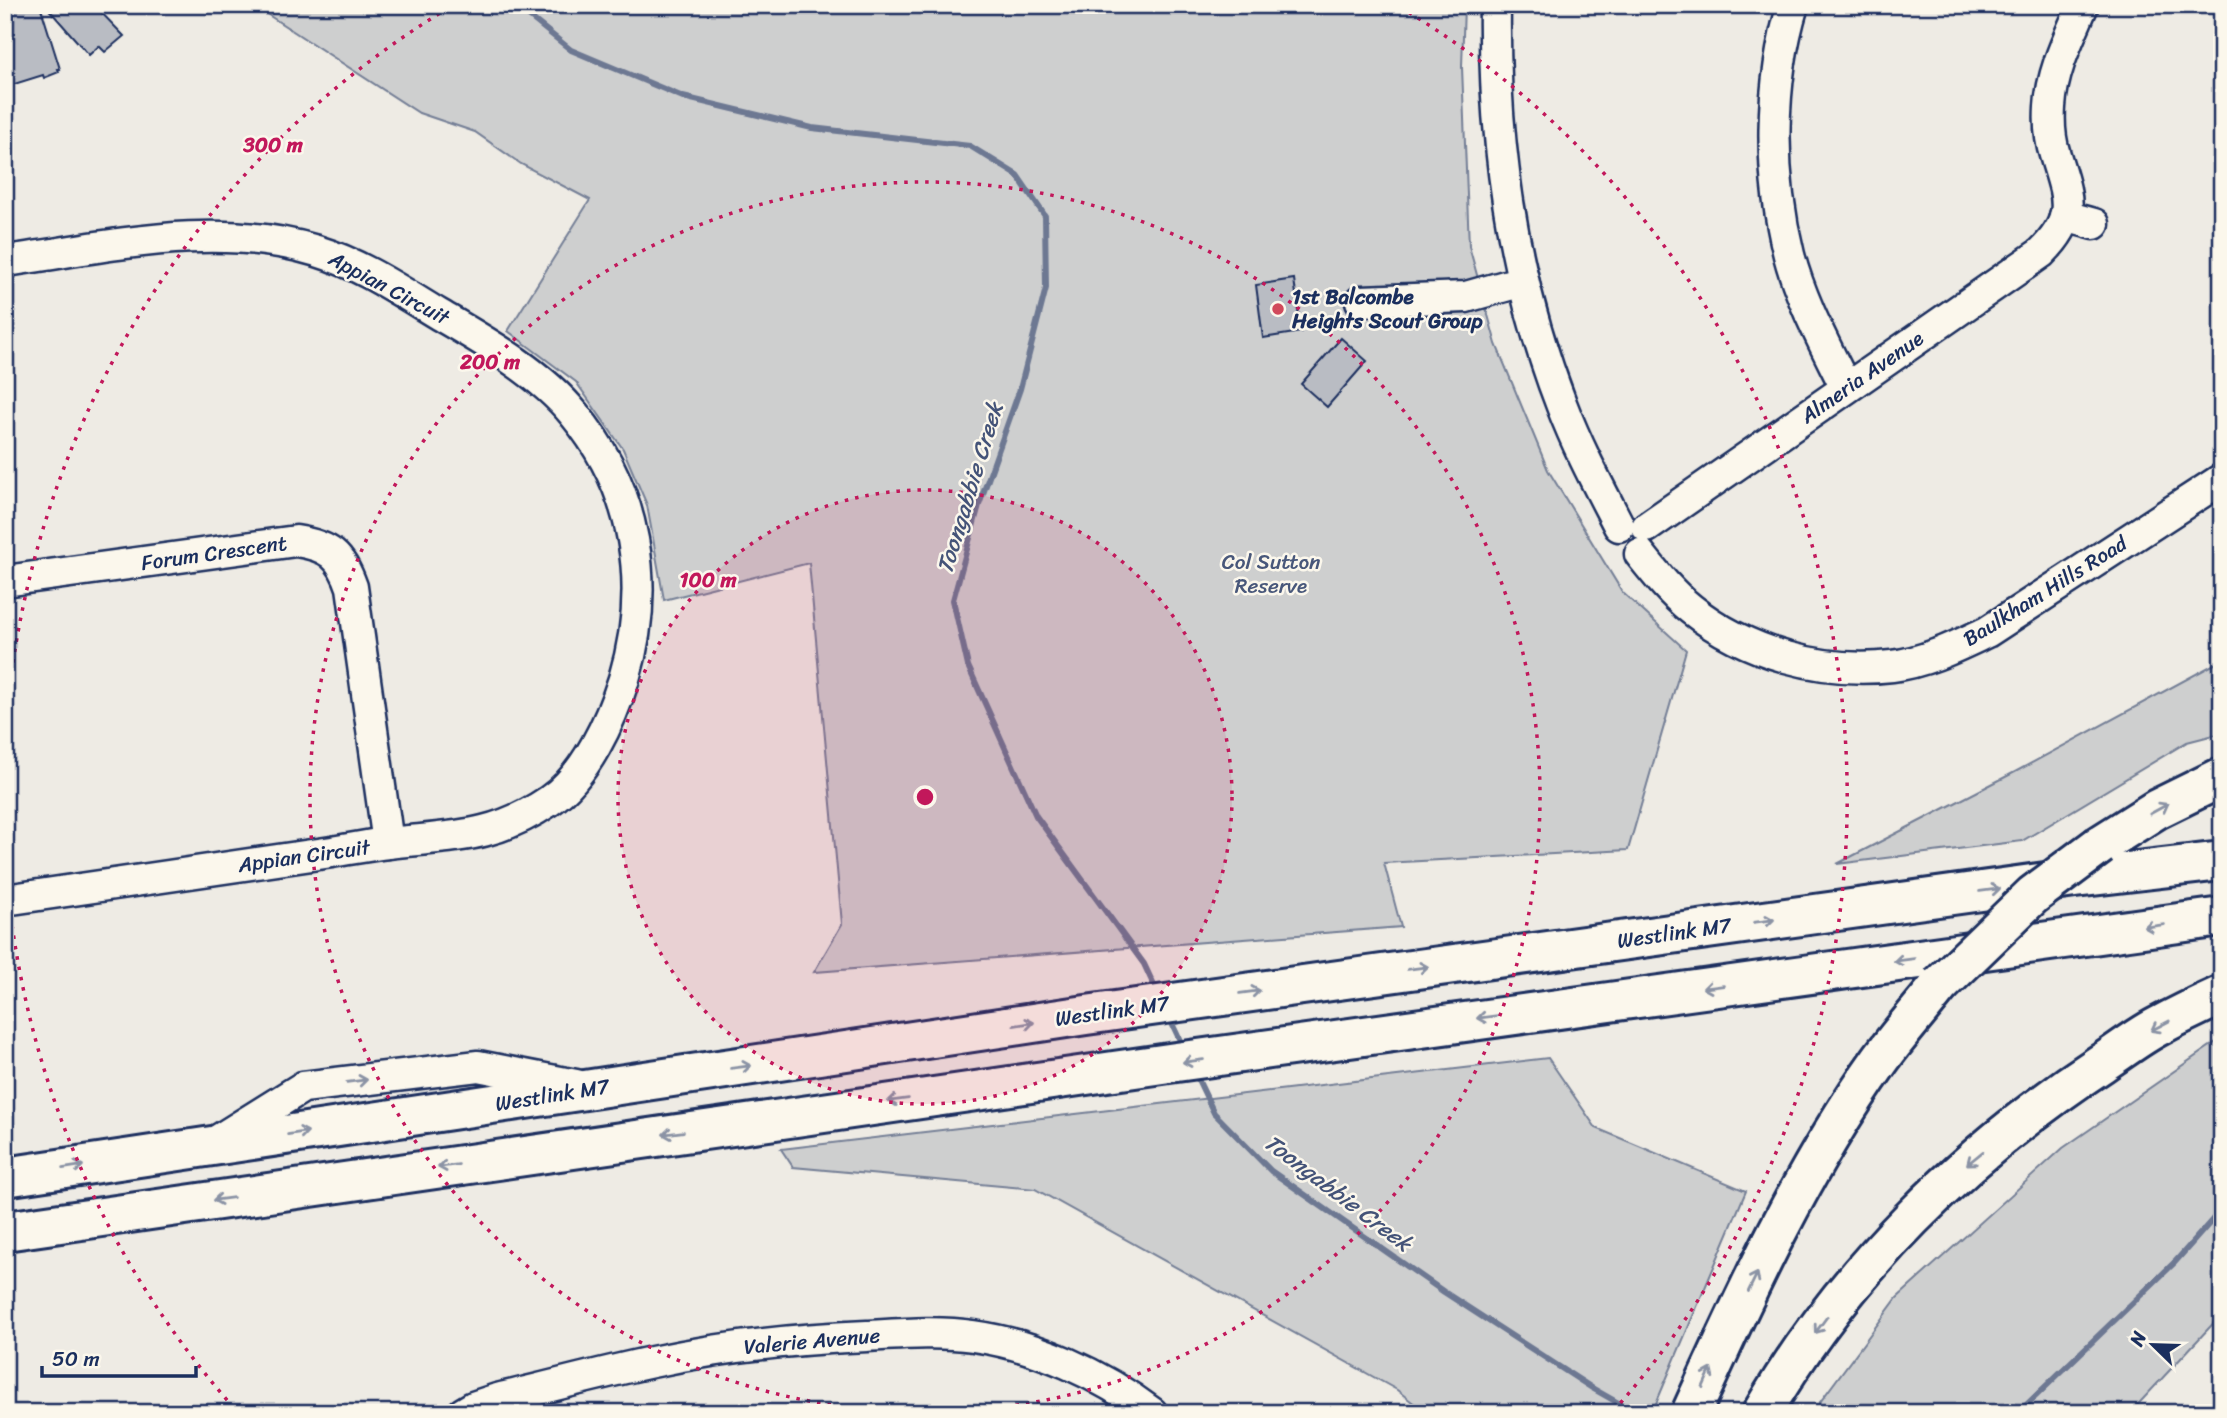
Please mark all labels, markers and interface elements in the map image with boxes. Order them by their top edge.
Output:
text: 300 m [242,126,304,164]
street label: Appian Circuit [321,240,458,337]
place label: 1st Balcombe Heights Scout Group [1291,278,1484,340]
marker: 1st Balcombe Heights Scout Group [1270,301,1286,317]
street label: Almeria Avenue [1791,320,1932,434]
text: 200 m [459,343,521,381]
water label: Toongabbie Creek [924,395,1016,579]
street label: Forum Crescent [139,524,289,582]
street label: Baulkham Hills Road [1955,524,2136,657]
park label: Col Sutton Reserve [1222,543,1320,605]
text: 100 m [679,561,737,599]
centre of rings [913,785,937,809]
one-way arrow [2148,802,2168,816]
street label: Appian Circuit [235,828,374,884]
one-way arrow [1978,883,2001,896]
street label: Westlink M7 [1615,906,1735,960]
one-way arrow [1752,914,1775,927]
one-way arrow [2143,920,2166,933]
one-way arrow [1894,954,1916,967]
one-way arrow [1406,962,1428,975]
one-way arrow [1702,980,1725,993]
street label: Westlink M7 [1053,984,1173,1038]
one-way arrow [1238,985,1260,998]
one-way arrow [1476,1011,1499,1024]
one-way arrow [1012,1017,1035,1030]
one-way arrow [2150,1020,2171,1033]
one-way arrow [1182,1054,1205,1067]
one-way arrow [729,1060,752,1073]
street label: Westlink M7 [492,1067,614,1123]
one-way arrow [345,1074,368,1087]
one-way arrow [887,1094,910,1107]
water label: Toongabbie Creek [1255,1123,1423,1264]
one-way arrow [286,1126,309,1139]
one-way arrow [662,1127,685,1140]
one-way arrow [1967,1150,1985,1166]
one-way arrow [61,1160,84,1173]
one-way arrow [437,1160,460,1173]
one-way arrow [212,1193,235,1206]
one-way arrow [1746,1272,1760,1293]
north arrow [2118,1310,2188,1380]
one-way arrow [1814,1315,1829,1334]
street label: Valerie Avenue [742,1316,882,1366]
text: N [2120,1325,2156,1352]
scale bar [42,1334,196,1378]
text: 50 m [52,1340,100,1378]
one-way arrow [1700,1368,1714,1389]

